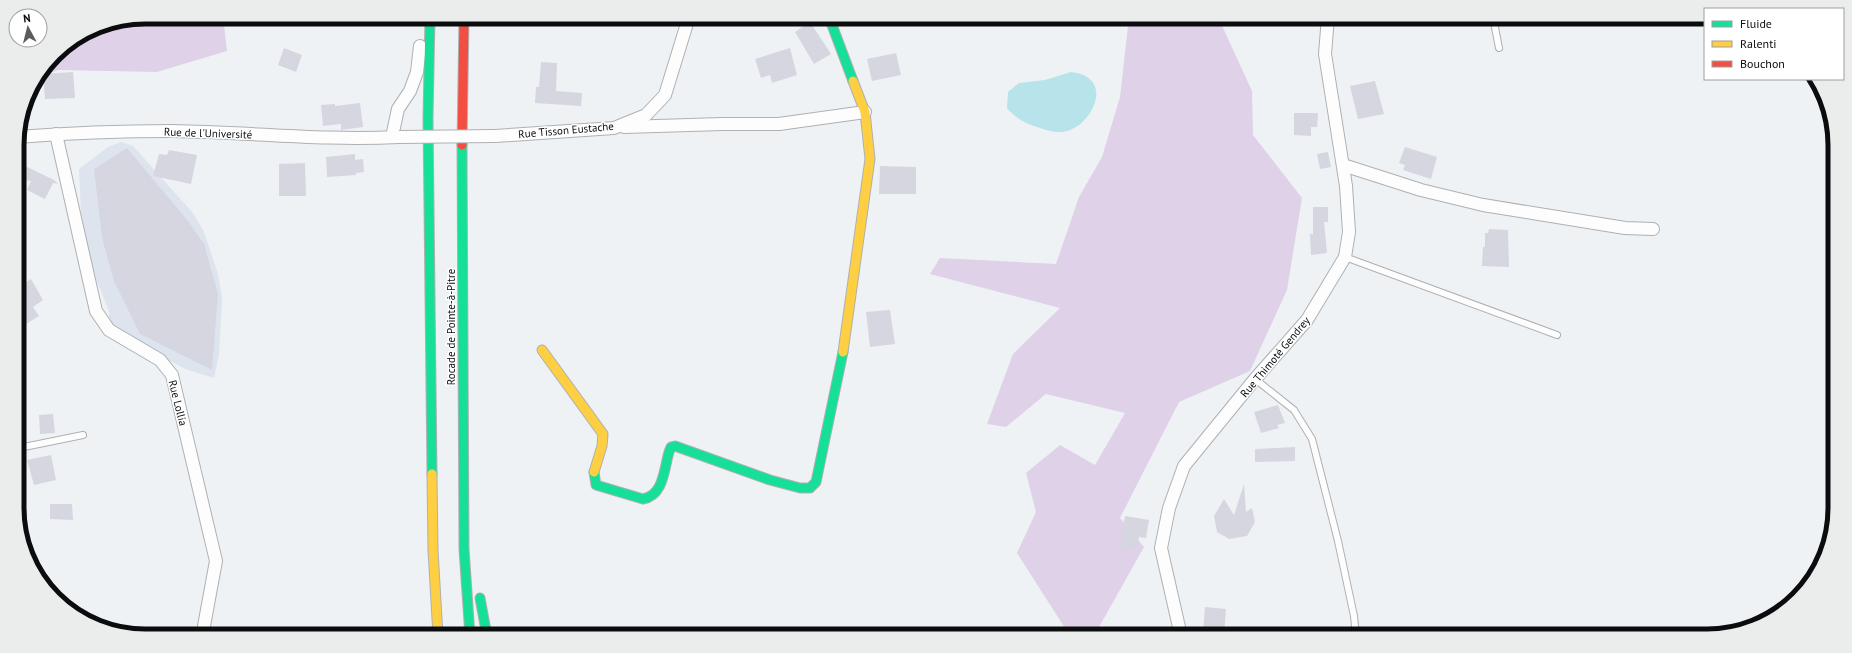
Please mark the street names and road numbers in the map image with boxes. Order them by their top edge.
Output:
street label: Rue Tisson Eustache [518,119,615,141]
street label: Rue de l'Université [164,124,253,142]
street label: Rocade de Pointe-à-Pitre [444,268,458,385]
street label: Rue Thimoté Gendrey [1237,313,1313,400]
street label: Rue Lollia [166,379,190,427]

